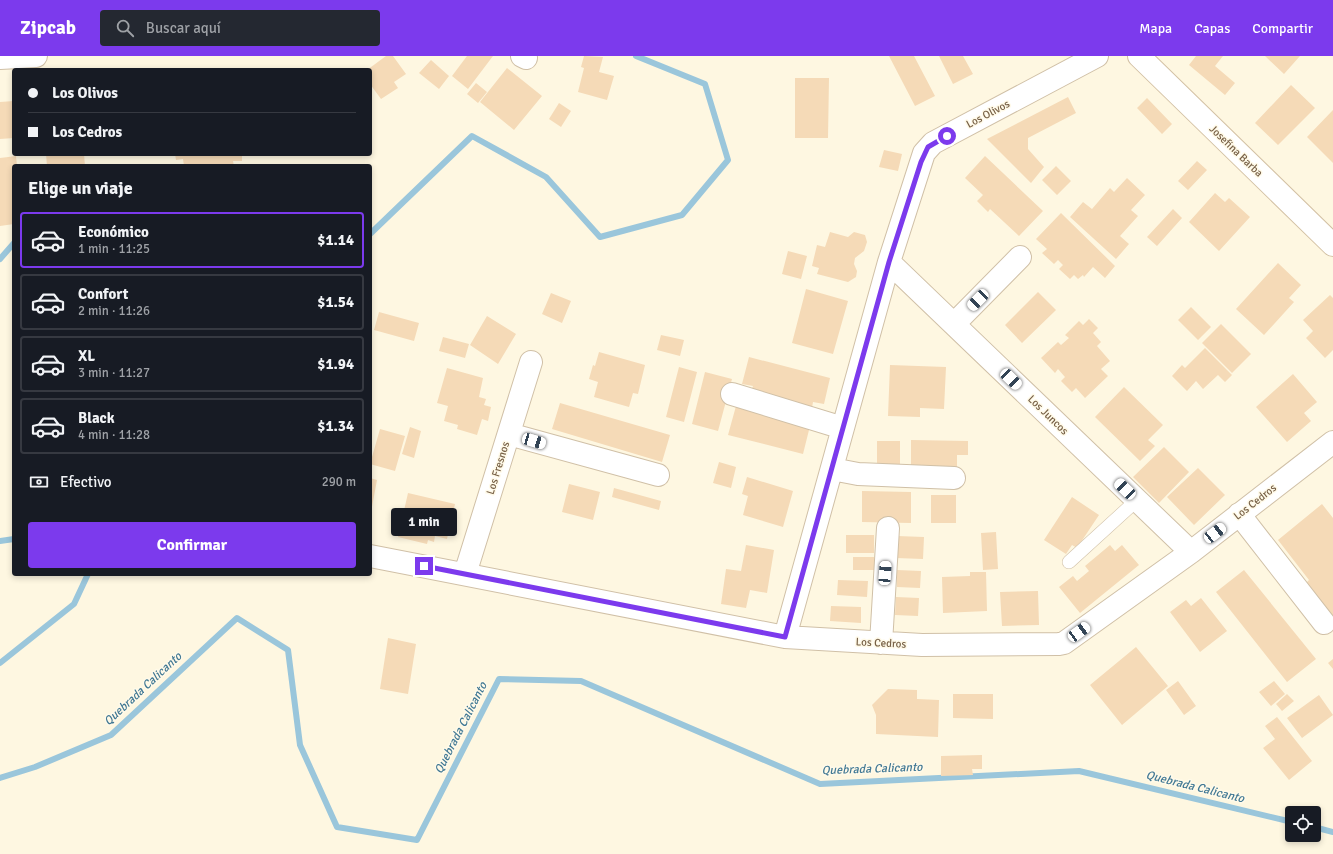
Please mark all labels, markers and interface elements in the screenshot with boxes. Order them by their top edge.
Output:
search box [100,10,380,46]
text: Zipcab [20,16,76,40]
icon: search [114,17,136,39]
text: Buscar aquí [146,19,221,37]
text: Mapa [1139,20,1172,37]
text: Capas [1194,20,1230,37]
text: Compartir [1252,20,1313,37]
text: Los Olivos [52,84,118,102]
street label: Los Olivos [964,97,1012,131]
street label: Josefina Barba [1207,122,1266,180]
text: Los Cedros [52,123,122,141]
route start [938,127,956,145]
text: Elige un viaje [28,177,133,199]
icon: car [30,222,66,258]
text: Económico [78,223,149,241]
text: $1.14 [317,231,354,249]
text: 1 min · 11:25 [78,241,150,257]
icon: car [30,284,66,320]
text: Confort [78,285,128,303]
car [965,287,991,313]
text: $1.54 [317,293,354,311]
text: 2 min · 11:26 [78,303,150,319]
icon: car [30,346,66,382]
text: XL [78,347,95,365]
text: $1.94 [317,355,354,373]
text: 3 min · 11:27 [78,365,150,381]
car [998,366,1024,392]
street label: Los Juncos [1025,393,1071,438]
icon: car [30,408,66,444]
text: Black [78,409,115,427]
text: $1.34 [317,417,354,435]
text: 4 min · 11:28 [78,427,150,443]
car [521,432,547,450]
street label: Los Fresnos [484,440,512,496]
icon: cash [28,471,50,493]
text: Efectivo [60,473,112,491]
text: 290 m [322,474,356,490]
car [1112,476,1138,502]
street label: Los Cedros [1231,481,1279,523]
callout: 1 min [391,508,457,536]
text: 1 min [408,514,440,530]
car [1202,521,1228,545]
button: Confirmar [28,522,356,568]
route end [415,557,433,575]
car [878,561,892,585]
car [1066,620,1092,644]
street label: Los Cedros [855,635,907,651]
water label: Quebrada Calicanto [101,649,185,729]
water label: Quebrada Calicanto [431,679,491,776]
water label: Quebrada Calicanto [821,760,923,778]
water label: Quebrada Calicanto [1144,768,1246,807]
map controls [1285,806,1321,842]
button: locate [1285,806,1321,842]

